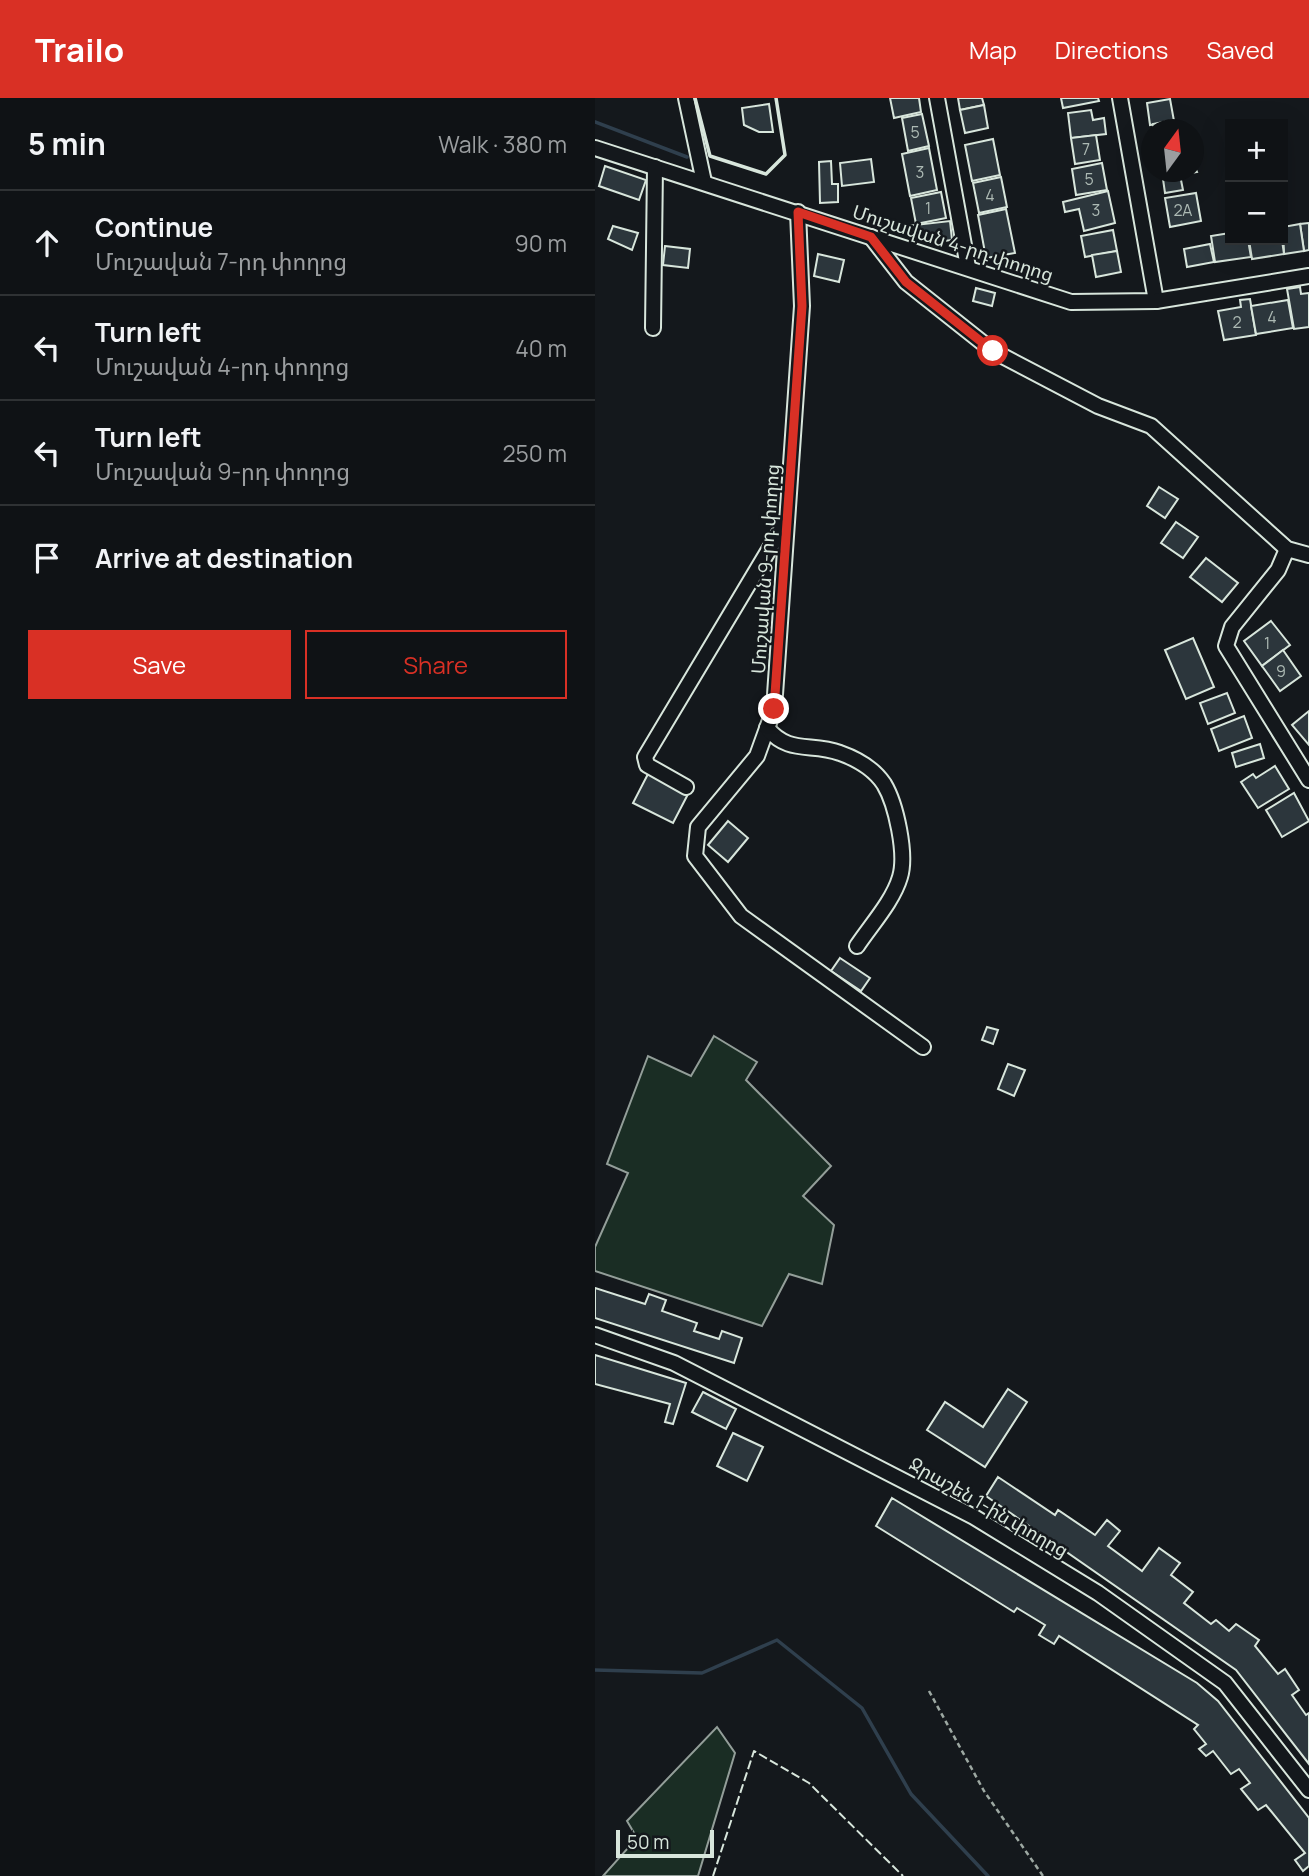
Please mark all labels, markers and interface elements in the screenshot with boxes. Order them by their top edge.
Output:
text: Trailo [35,27,124,72]
text: Map [969,33,1017,66]
text: Directions [1055,33,1168,66]
text: Saved [1206,33,1274,66]
north arrow [1141,119,1204,182]
map controls [1225,119,1288,245]
button: + [1225,119,1288,182]
house number: 5 [910,121,920,143]
text: 5 min [28,123,106,164]
text: Walk · 380 m [438,128,567,160]
house number: 7 [1082,138,1090,160]
house number: 3 [916,161,924,183]
house number: 5 [1084,168,1094,190]
button: − [1225,182,1288,245]
house number: 4 [985,184,995,206]
house number: 1 [925,197,931,219]
street label: Մուշավան 4-րդ փողոց [849,198,1057,288]
house number: 3 [1092,199,1100,221]
house number: 2A [1174,199,1192,221]
text: Continue [95,209,213,245]
icon: ahead [28,224,66,262]
text: 90 m [515,227,567,259]
text: Մուշավան 7-րդ փողոց [95,245,347,277]
house number: 4 [1267,306,1277,328]
house number: 2 [1232,311,1242,333]
text: Turn left [95,314,202,350]
icon: left [28,329,66,367]
text: 40 m [515,332,567,364]
route start [977,335,1008,366]
text: Մուշավան 4-րդ փողոց [95,350,349,382]
text: Turn left [95,419,202,455]
icon: left [28,434,66,472]
text: 250 m [502,437,567,469]
text: Մուշավան 9-րդ փողոց [95,455,350,487]
street label: Մուշավան 9-րդ փողոց [745,463,785,675]
icon: arrive [28,539,66,577]
text: Arrive at destination [95,540,353,576]
button: Save [28,630,291,699]
button: Share [305,630,567,699]
house number: 1 [1264,632,1270,654]
house number: 9 [1276,660,1286,682]
route end [758,693,789,724]
street label: Ջրաշեն 1-ին փողոց [905,1451,1073,1563]
scale bar [616,1827,714,1859]
text: 50 m [627,1829,669,1855]

